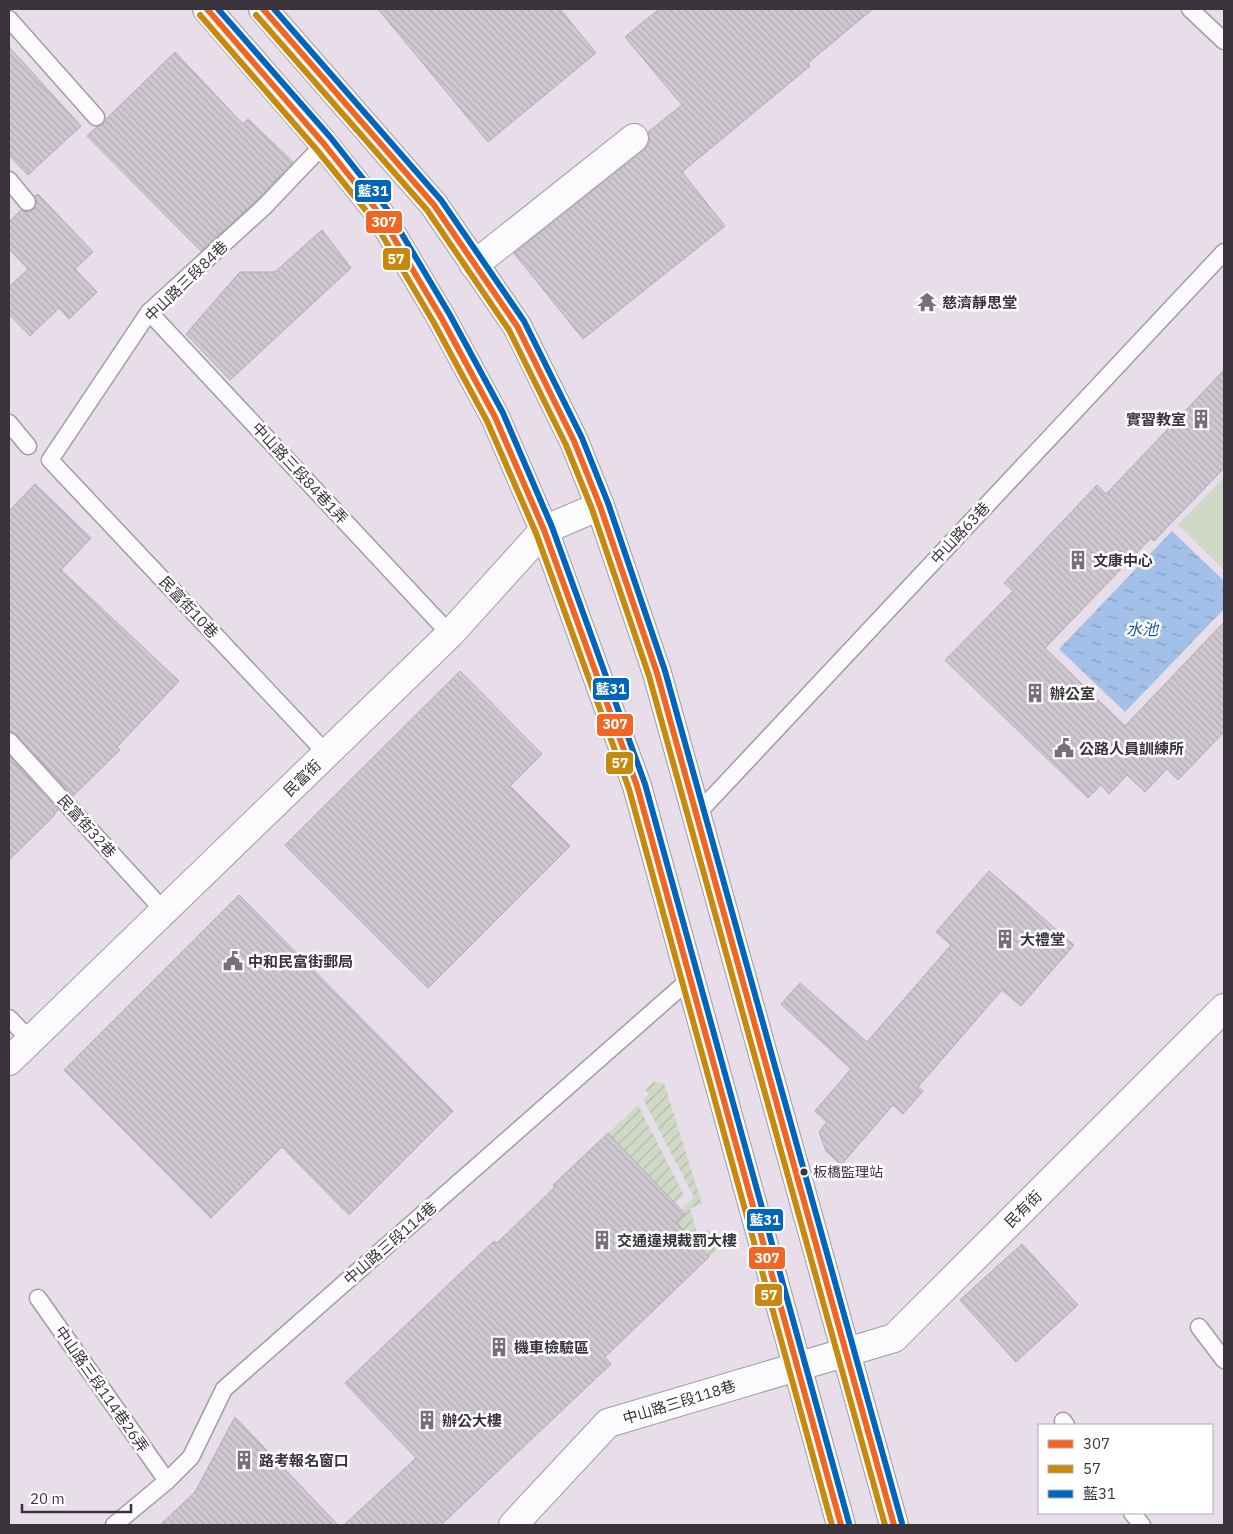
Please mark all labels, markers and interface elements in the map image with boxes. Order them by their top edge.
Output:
line badge: 藍31 [354,179,392,203]
text: 藍31 [358,182,389,200]
line badge: 307 [365,210,403,234]
text: 307 [371,213,397,231]
street label: 中山路三段84巷 [141,237,231,325]
line badge: 57 [382,247,411,271]
text: 57 [388,250,404,268]
temple icon: 慈濟靜思堂 [916,291,938,313]
place label: 慈濟靜思堂 [942,293,1017,312]
building icon: 實習教室 [1190,408,1212,430]
place label: 實習教室 [1126,410,1186,429]
street label: 中山路三段84巷1弄 [248,418,352,528]
street label: 中山路63巷 [926,498,994,568]
building icon: 文康中心 [1067,549,1089,571]
place label: 文康中心 [1093,551,1153,570]
street label: 民富街10巷 [155,572,223,642]
water label: 水池 [1126,619,1160,639]
line badge: 藍31 [592,677,630,701]
text: 藍31 [596,680,627,698]
building icon: 辦公室 [1024,682,1046,704]
place label: 辦公室 [1050,684,1095,703]
line badge: 307 [596,713,634,737]
text: 307 [602,715,628,733]
public building icon: 公路人員訓練所 [1053,737,1075,759]
place label: 公路人員訓練所 [1079,739,1184,758]
line badge: 57 [605,751,634,775]
text: 57 [612,754,628,772]
street label: 民富街 [279,756,325,800]
street label: 民富街32巷 [54,791,120,861]
building icon: 大禮堂 [994,928,1016,950]
place label: 大禮堂 [1020,930,1065,949]
public building icon: 中和民富街郵局 [222,950,244,972]
place label: 中和民富街郵局 [248,952,353,971]
place label: 板橋監理站 [813,1163,883,1181]
marker: 板橋監理站 [799,1167,809,1177]
street label: 民有街 [1000,1186,1046,1232]
street label: 中山路三段114巷 [340,1197,440,1289]
line badge: 藍31 [746,1208,784,1232]
text: 藍31 [750,1211,781,1229]
building icon: 交通違規裁罰大樓 [591,1229,613,1251]
place label: 交通違規裁罰大樓 [617,1231,737,1250]
line badge: 307 [748,1246,786,1270]
text: 307 [754,1249,780,1267]
line badge: 57 [754,1283,783,1307]
text: 57 [761,1286,777,1304]
street label: 中山路三段114巷26弄 [51,1322,153,1456]
building icon: 機車檢驗區 [488,1336,510,1358]
place label: 機車檢驗區 [514,1338,589,1357]
street label: 中山路三段118巷 [620,1376,738,1428]
building icon: 辦公大樓 [416,1409,438,1431]
place label: 辦公大樓 [442,1411,502,1430]
legend [1038,1424,1213,1514]
text: 307 [1083,1434,1110,1453]
building icon: 路考報名窗口 [233,1449,255,1471]
place label: 路考報名窗口 [259,1451,349,1470]
text: 57 [1083,1459,1101,1478]
scale bar [22,1482,131,1514]
text: 藍31 [1083,1484,1116,1503]
text: 20 m [30,1489,65,1508]

